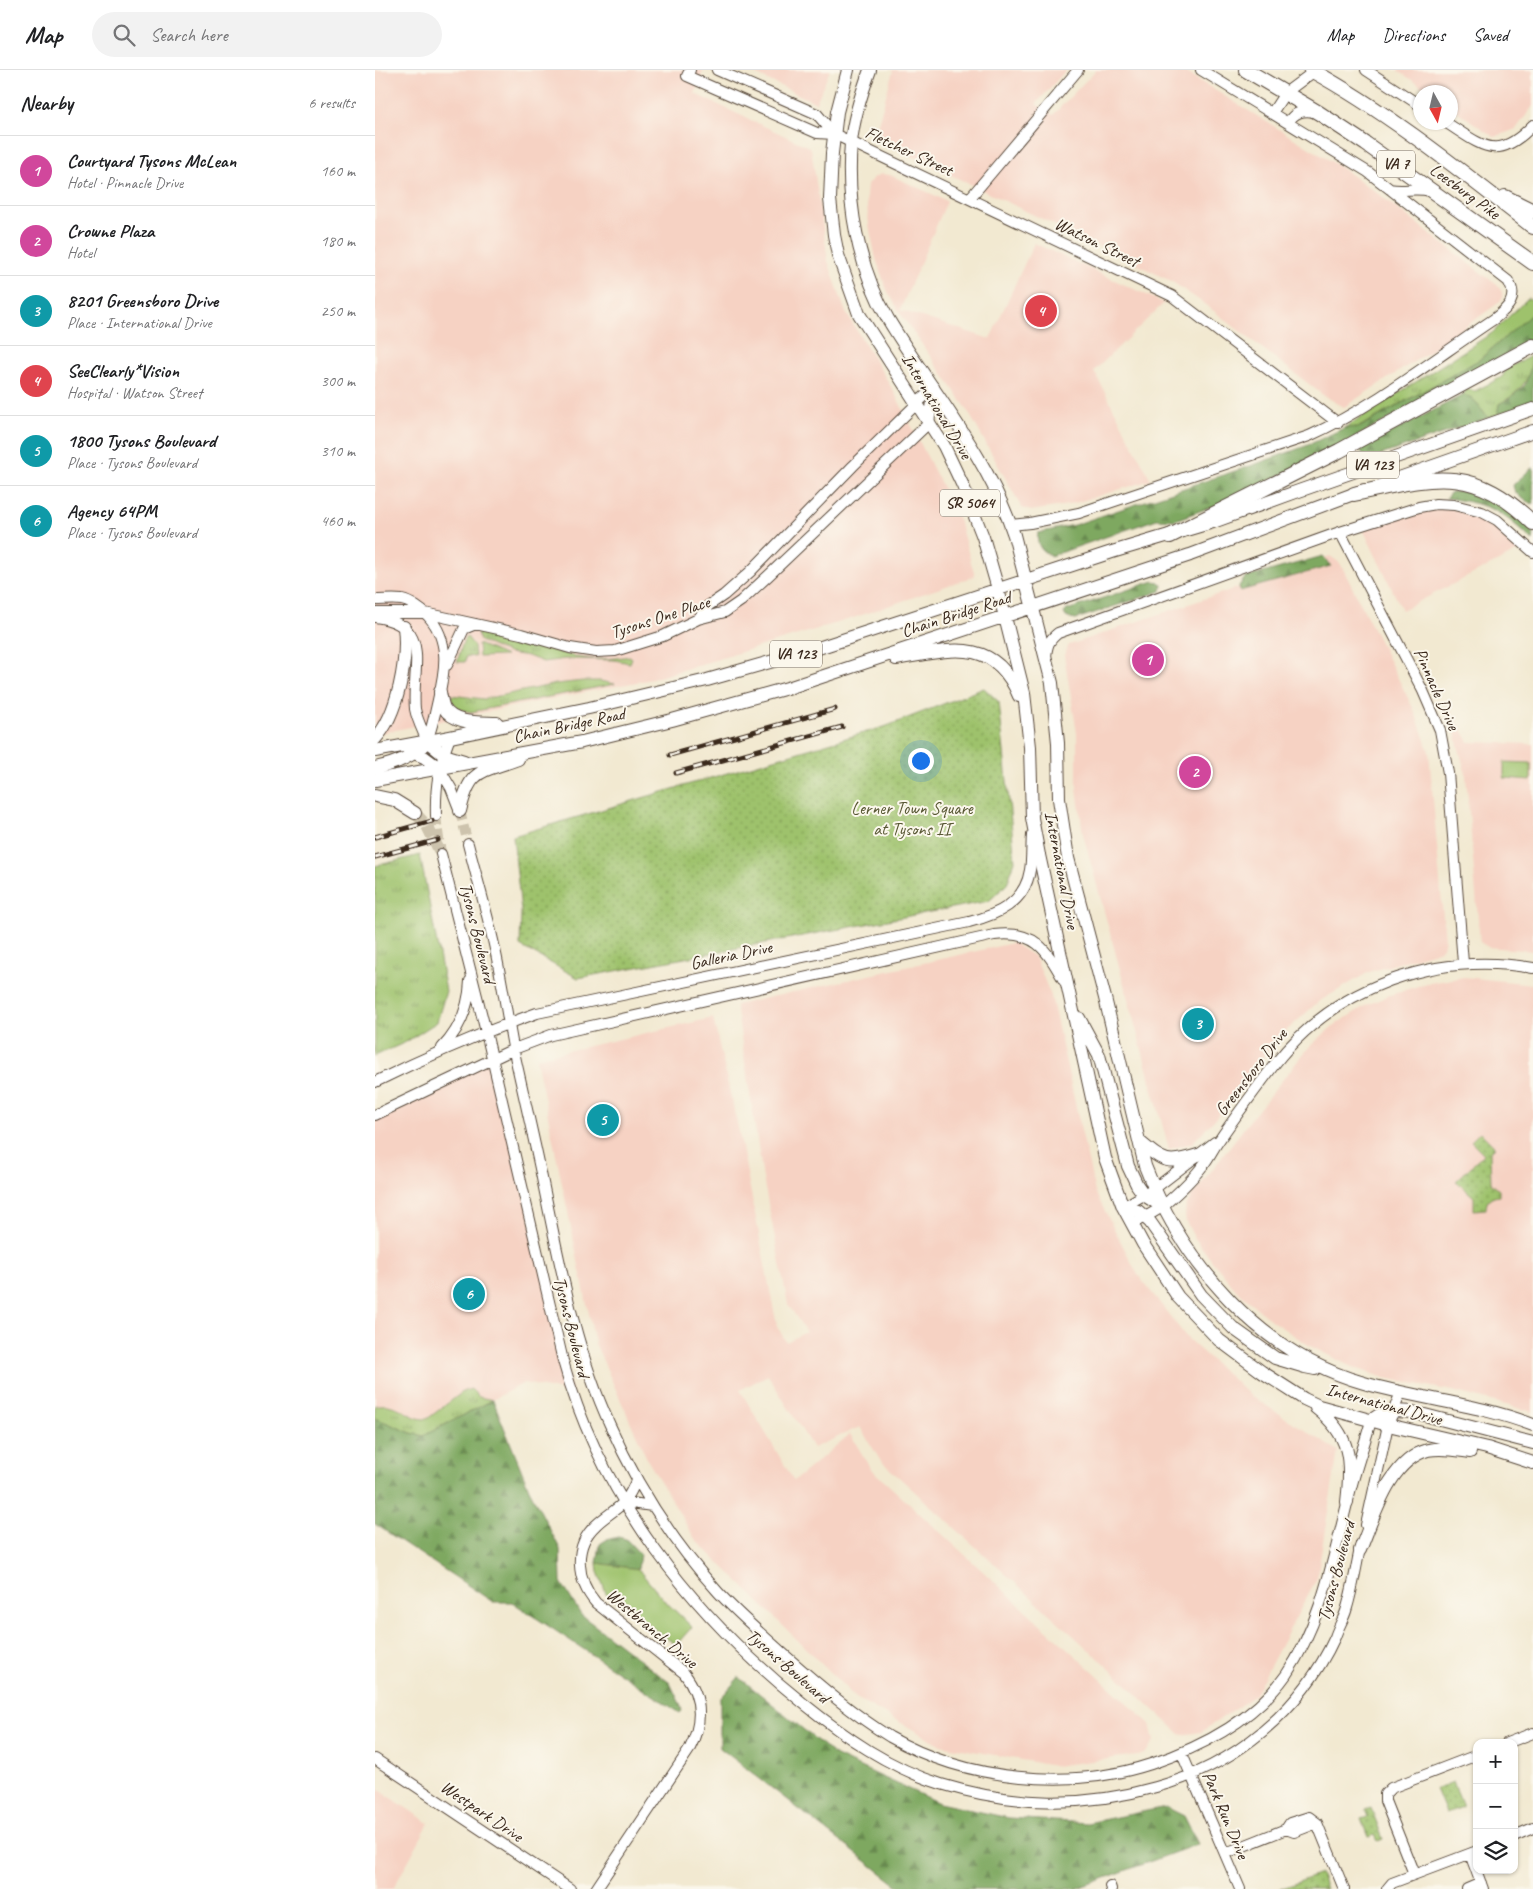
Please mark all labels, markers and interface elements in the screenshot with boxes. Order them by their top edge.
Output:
search box [92,12,442,57]
text: Map [25,20,62,50]
icon: search [110,21,138,49]
text: Search here [150,23,228,47]
text: Map [1327,24,1354,46]
text: Directions [1382,24,1445,46]
text: Saved [1473,24,1508,46]
north arrow [1413,85,1458,130]
text: Nearby [20,90,73,116]
text: 6 results [308,93,355,113]
street label: Fletcher Street [862,121,958,182]
text: Courtyard Tysons McLean [67,149,236,173]
road number: VA 7 [1377,150,1415,178]
street label: Leesburg Pike [1426,158,1505,225]
text: 1 [32,161,40,181]
text: 160 m [321,161,355,181]
text: Hotel · Pinnacle Drive [67,173,183,193]
street label: Watson Street [1051,212,1145,273]
text: Crowne Plaza [67,219,154,243]
text: 2 [32,231,40,251]
text: 180 m [321,231,355,251]
text: Hotel [67,243,95,263]
text: 8201 Greensboro Drive [67,289,218,313]
pin: 4 [1025,292,1057,330]
text: 3 [32,301,40,321]
text: 250 m [321,301,355,321]
text: Place · International Drive [67,313,212,333]
street label: International Drive [897,349,978,464]
text: SeeClearly*Vision [67,359,179,383]
text: 4 [32,371,40,391]
text: 300 m [321,371,355,391]
text: Hospital · Watson Street [67,383,202,403]
text: 1800 Tysons Boulevard [67,429,216,453]
text: 5 [33,441,39,461]
text: 310 m [321,441,355,461]
road number: VA 123 [1347,452,1399,478]
text: Place · Tysons Boulevard [67,453,197,473]
road number: SR 5064 [940,489,1000,516]
text: Agency 64PM [67,499,157,523]
text: 6 [32,511,40,531]
text: 460 m [321,511,355,531]
text: Place · Tysons Boulevard [67,523,197,543]
street label: Chain Bridge Road [899,585,1016,642]
street label: Tysons One Place [608,590,713,643]
road number: VA 123 [770,640,822,668]
pin: 1 [1132,641,1164,679]
street label: Pinnacle Drive [1409,645,1465,734]
street label: Chain Bridge Road [511,702,630,748]
your location [908,748,934,774]
pin: 2 [1179,753,1211,791]
park label: Lerner Town Square at Tysons II [851,797,974,840]
street label: International Drive [1040,809,1084,932]
street label: Tysons Boulevard [455,881,502,988]
street label: Galleria Drive [688,935,775,974]
pin: 3 [1182,1005,1214,1043]
street label: Greensboro Drive [1210,1023,1293,1120]
pin: 5 [587,1101,619,1139]
pin: 6 [453,1275,485,1313]
street label: Tysons Boulevard [549,1275,596,1382]
street label: International Drive [1324,1378,1446,1430]
street label: Tysons Boulevard [1312,1516,1361,1623]
street label: Westbranch Drive [602,1584,703,1673]
street label: Tysons Boulevard [742,1624,836,1710]
map controls [1473,1739,1518,1874]
button: + [1473,1739,1518,1784]
street label: Park Run Drive [1198,1768,1255,1863]
street label: Westpark Drive [437,1775,528,1847]
button: − [1473,1784,1518,1829]
button: layers [1473,1829,1518,1874]

